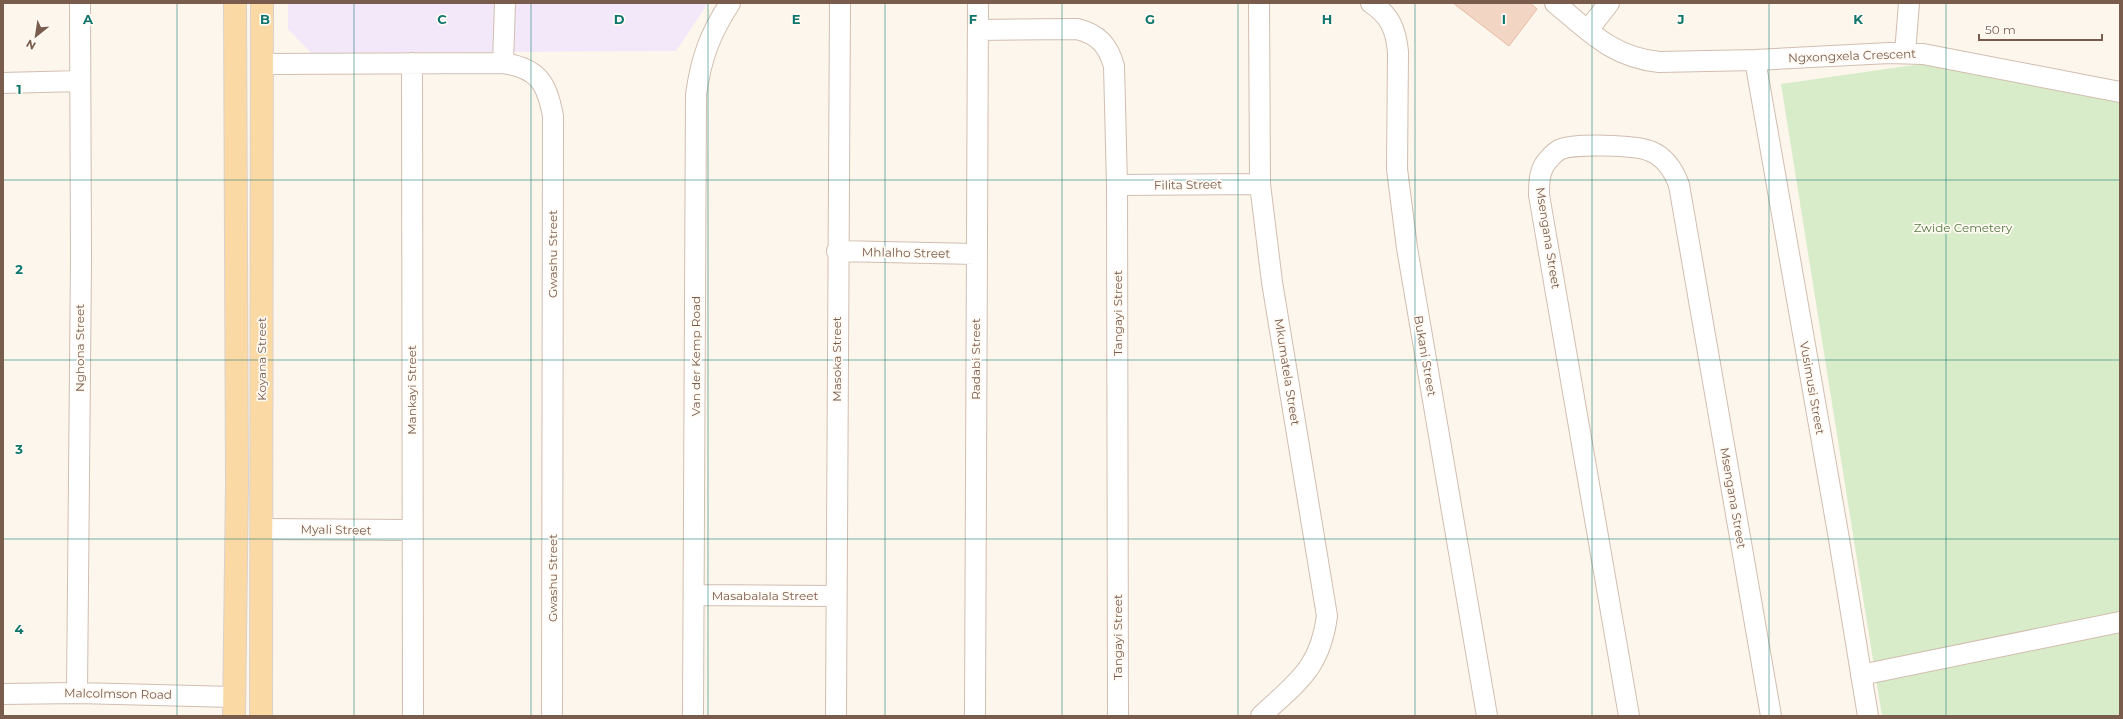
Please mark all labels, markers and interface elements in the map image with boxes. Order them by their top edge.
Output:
text: A [82,11,94,27]
text: B [260,11,270,27]
text: C [437,11,447,27]
text: D [614,11,625,27]
text: E [792,11,801,27]
text: F [969,11,977,27]
text: G [1145,11,1155,27]
text: H [1322,11,1332,27]
text: I [1502,11,1506,27]
text: J [1676,11,1685,27]
text: K [1853,11,1863,27]
north arrow [16,16,56,56]
scale bar [1979,16,2102,42]
text: 50 m [1985,22,2016,37]
text: N [24,36,38,53]
street label: Ngxongxela Crescent [1788,46,1916,65]
text: 1 [16,81,22,97]
street label: Filita Street [1154,176,1222,193]
street label: Msengana Street [1533,186,1564,290]
street label: Gwashu Street [545,210,560,298]
park label: Zwide Cemetery [1914,220,2013,235]
street label: Mhlalho Street [862,244,950,261]
text: 2 [15,261,23,277]
street label: Tangayi Street [1110,270,1125,356]
street label: Van der Kemp Road [688,296,703,416]
street label: Nghona Street [72,304,87,392]
street label: Bukani Street [1411,314,1440,398]
street label: Masoka Street [829,316,844,402]
street label: Koyana Street [254,317,269,401]
street label: Mkumatela Street [1272,317,1303,427]
street label: Radabi Street [968,318,983,400]
street label: Vusimusi Street [1797,340,1828,436]
street label: Mankayi Street [404,345,419,435]
text: 3 [14,441,23,457]
street label: Msengana Street [1717,446,1750,550]
street label: Myali Street [301,521,372,538]
street label: Gwashu Street [545,534,560,622]
street label: Masabalala Street [712,588,818,603]
street label: Tangayi Street [1110,594,1125,680]
text: 4 [15,621,24,637]
street label: Malcolmson Road [64,685,172,702]

